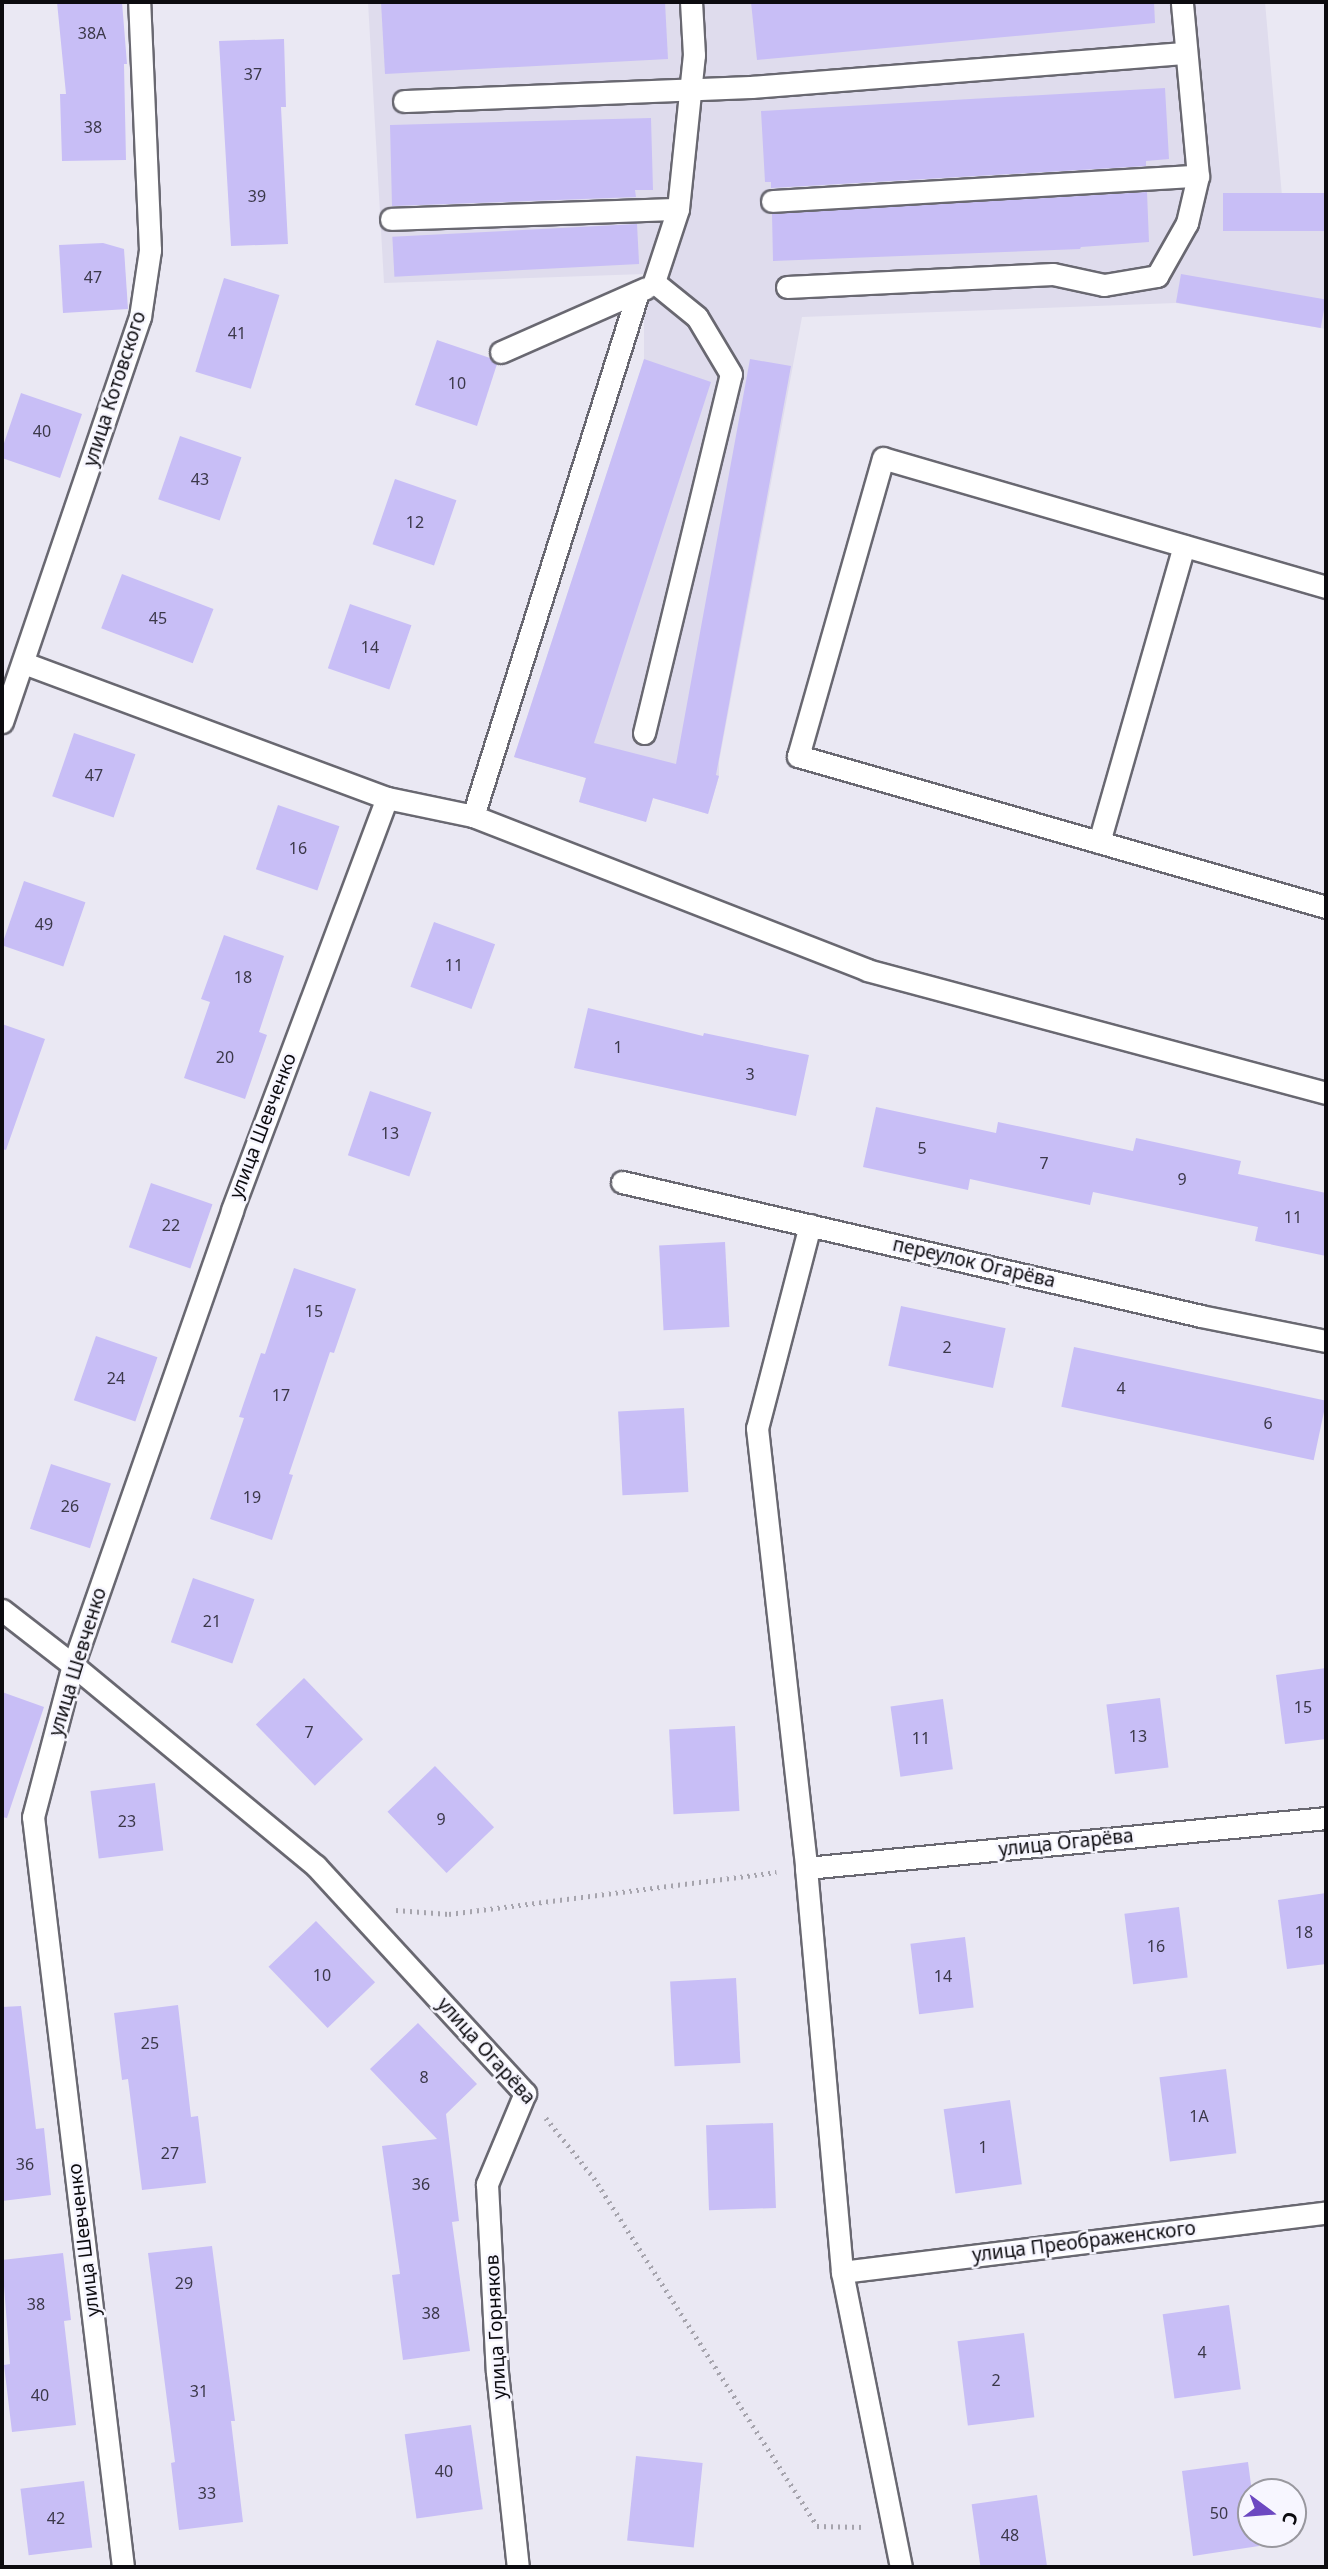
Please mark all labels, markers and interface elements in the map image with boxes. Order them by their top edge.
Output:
house number: 38А [78,23,106,43]
house number: 37 [244,64,262,84]
house number: 38 [84,117,102,137]
house number: 39 [248,186,266,206]
house number: 47 [84,267,102,287]
street label: улица Котовского [79,309,151,469]
house number: 41 [228,323,246,343]
house number: 10 [448,373,466,393]
house number: 40 [33,421,51,441]
house number: 43 [191,469,209,489]
house number: 12 [406,512,424,532]
house number: 45 [149,608,167,628]
house number: 14 [361,637,379,657]
house number: 47 [85,765,103,785]
house number: 16 [289,838,307,858]
house number: 49 [35,914,53,934]
house number: 11 [445,955,463,975]
house number: 18 [234,967,252,987]
house number: 1 [613,1037,623,1057]
house number: 20 [216,1047,234,1067]
street label: улица Шевченко [225,1050,301,1202]
house number: 3 [745,1064,755,1084]
house number: 13 [381,1123,399,1143]
house number: 5 [917,1138,927,1158]
house number: 7 [1039,1153,1049,1173]
house number: 9 [1177,1169,1187,1189]
house number: 11 [1284,1207,1302,1227]
house number: 22 [162,1215,180,1235]
street label: переулок Огарёва [890,1233,1058,1293]
house number: 15 [305,1301,323,1321]
house number: 2 [942,1337,952,1357]
house number: 24 [107,1368,125,1388]
house number: 4 [1116,1378,1126,1398]
house number: 17 [272,1385,290,1405]
house number: 6 [1263,1413,1273,1433]
house number: 19 [243,1487,261,1507]
house number: 26 [61,1496,79,1516]
street label: улица Шевченко [45,1585,111,1739]
house number: 21 [203,1611,221,1631]
house number: 15 [1294,1697,1312,1717]
house number: 7 [304,1722,314,1742]
house number: 13 [1129,1726,1147,1746]
house number: 11 [912,1728,930,1748]
house number: 9 [436,1809,446,1829]
house number: 23 [118,1811,136,1831]
street label: улица Огарёва [997,1825,1135,1861]
house number: 18 [1295,1922,1313,1942]
house number: 16 [1147,1936,1165,1956]
house number: 10 [313,1965,331,1985]
house number: 14 [934,1966,952,1986]
street label: улица Огарёва [432,1993,540,2109]
house number: 25 [141,2033,159,2053]
house number: 8 [419,2067,429,2087]
house number: 1А [1189,2106,1209,2126]
house number: 1 [978,2137,988,2157]
house number: 27 [161,2143,179,2163]
house number: 36 [16,2154,34,2174]
street label: улица Шевченко [63,2162,105,2318]
house number: 36 [412,2174,430,2194]
street label: улица Преображенского [971,2217,1197,2267]
street label: улица Горняков [481,2254,511,2400]
house number: 29 [175,2273,193,2293]
house number: 38 [27,2294,45,2314]
house number: 38 [422,2303,440,2323]
house number: 4 [1197,2342,1207,2362]
house number: 2 [991,2370,1001,2390]
house number: 31 [190,2381,208,2401]
house number: 40 [31,2385,49,2405]
house number: 40 [435,2461,453,2481]
north arrow [1237,2478,1307,2548]
house number: 33 [198,2483,216,2503]
house number: 50 [1210,2503,1228,2523]
house number: 42 [47,2508,65,2528]
text: С [1276,2509,1304,2528]
house number: 48 [1001,2525,1019,2545]

